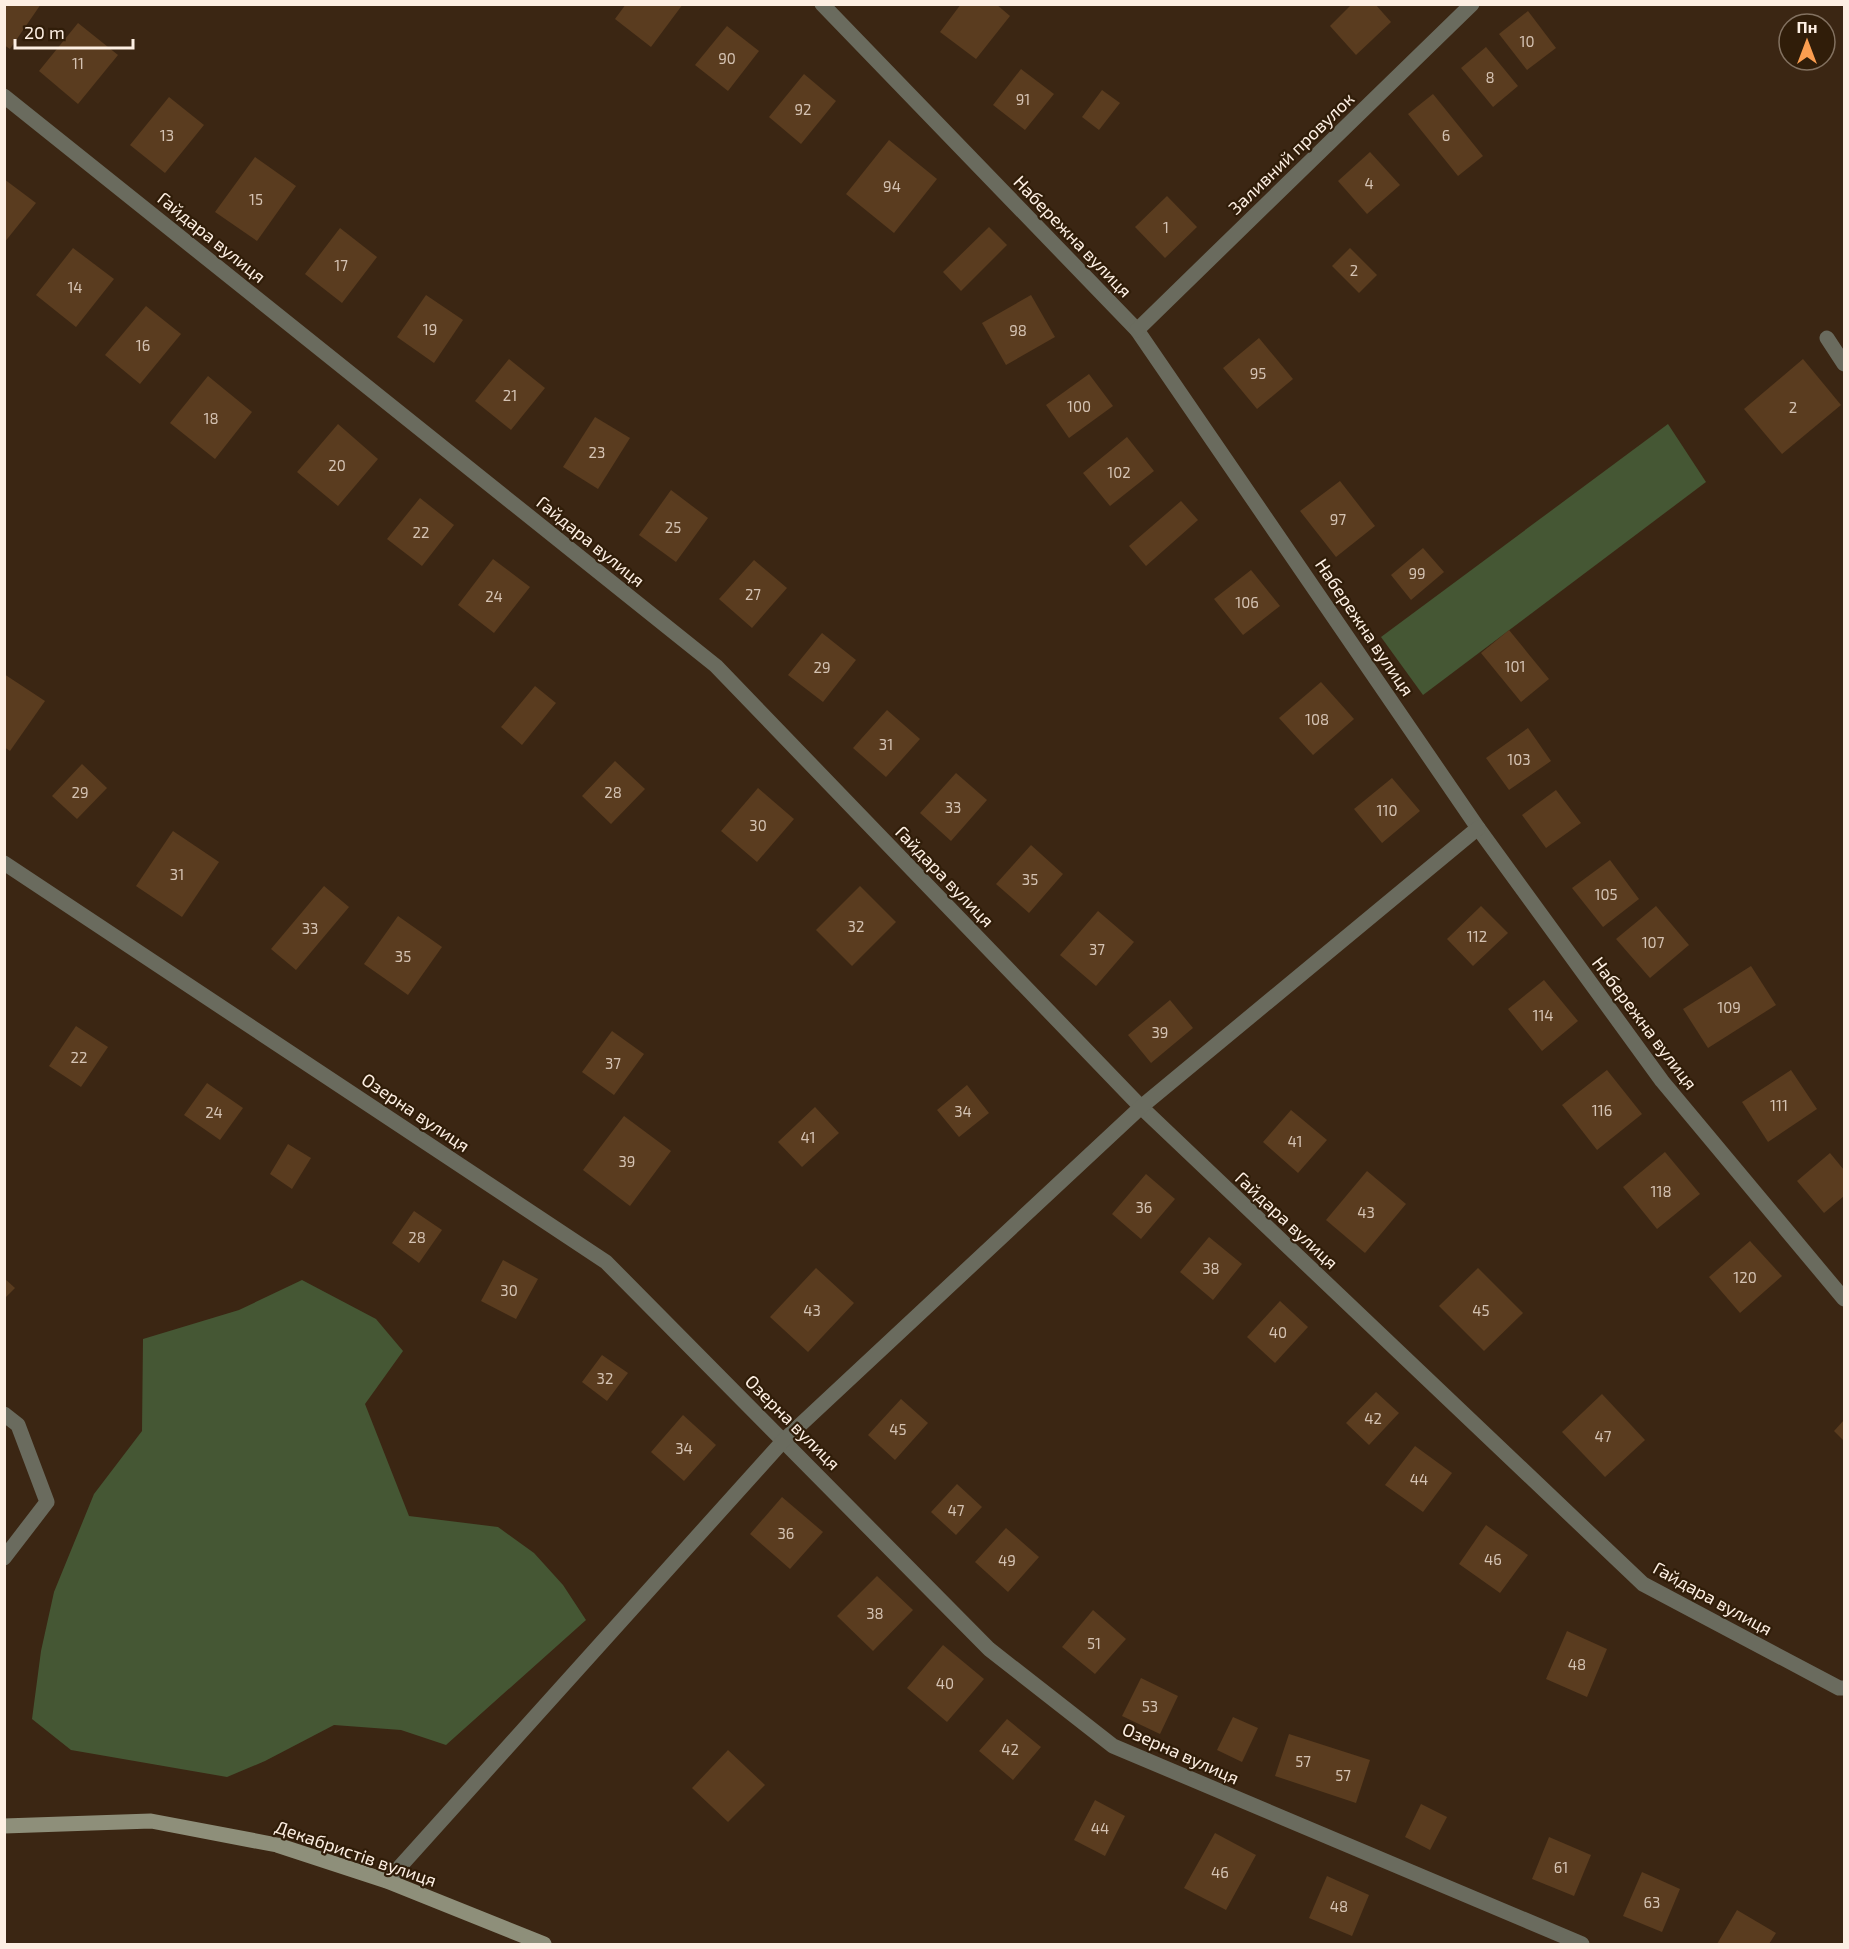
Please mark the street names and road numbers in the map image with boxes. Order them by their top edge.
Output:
street label: Заливний провулок [1224,87,1359,219]
street label: Набережна вулиця [1009,171,1137,301]
street label: Гайдара вулиця [154,187,270,287]
street label: Гайдара вулиця [533,491,649,591]
street label: Набережна вулиця [1311,554,1419,700]
street label: Гайдара вулиця [891,821,999,931]
street label: Набережна вулиця [1588,952,1702,1094]
street label: Озерна вулиця [358,1068,474,1156]
street label: Гайдара вулиця [1231,1167,1343,1273]
street label: Озерна вулиця [741,1370,845,1474]
street label: Гайдара вулиця [1650,1556,1776,1640]
street label: Озерна вулиця [1119,1717,1243,1789]
street label: Декабристів вулиця [272,1815,440,1891]

